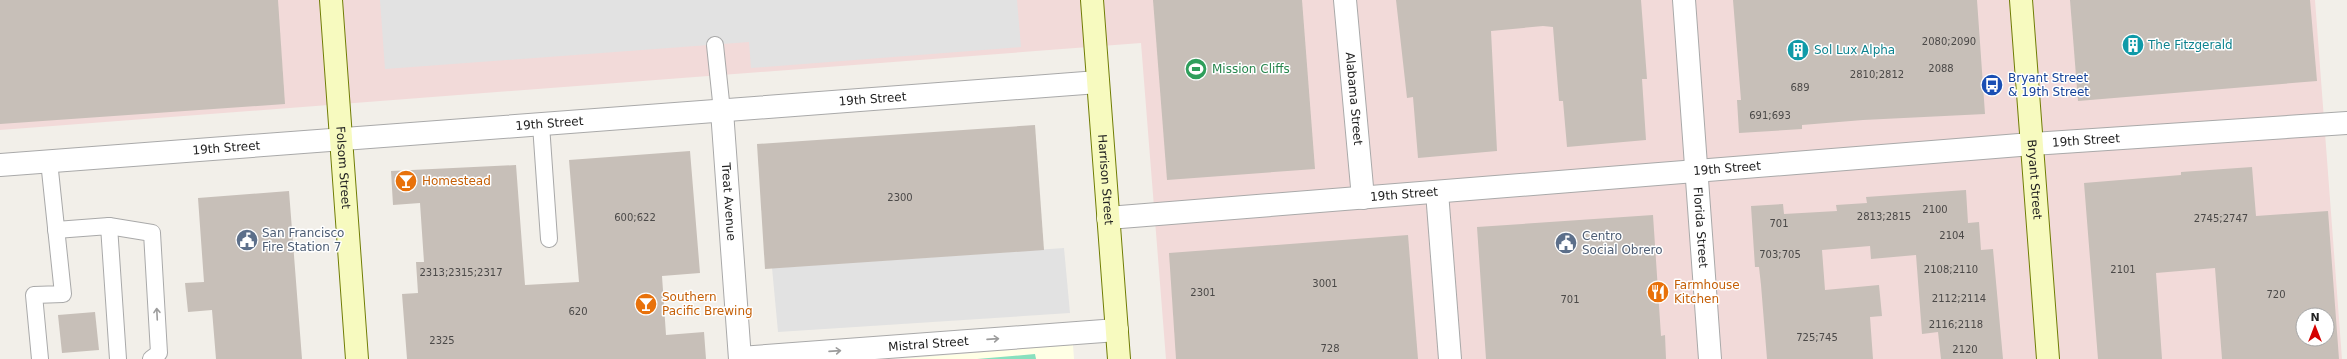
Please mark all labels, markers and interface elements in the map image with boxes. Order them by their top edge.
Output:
building icon: The Fitzgerald [2120,32,2146,58]
house number: 2080;2090 [1922,36,1976,47]
building icon: Sol Lux Alpha [1785,37,1811,63]
place label: The Fitzgerald [2147,38,2233,52]
place label: Sol Lux Alpha [1814,43,1895,57]
street label: Alabama Street [1343,51,1365,146]
sports icon: Mission Cliffs [1183,56,1209,82]
place label: Mission Cliffs [1212,62,1290,76]
house number: 2088 [1928,63,1954,74]
house number: 2810;2812 [1850,69,1904,80]
place label: Bryant Street & 19th Street [2008,71,2089,99]
bus stop icon: Bryant Street & 19th Street [1979,72,2005,98]
house number: 689 [1790,82,1810,93]
street label: 19th Street [838,89,907,109]
house number: 691;693 [1749,110,1791,121]
street label: 19th Street [515,114,584,133]
street label: Folsom Street [333,126,353,210]
street label: 19th Street [2052,131,2121,150]
street label: Harrison Street [1095,134,1116,226]
street label: 19th Street [192,138,261,157]
street label: Bryant Street [2025,139,2045,220]
street label: 19th Street [1693,159,1762,178]
street label: Treat Avenue [719,161,738,241]
bar icon: Homestead [393,168,419,194]
place label: Homestead [422,174,491,188]
street label: 19th Street [1370,185,1439,204]
street label: Florida Street [1691,186,1710,269]
house number: 2300 [887,192,913,203]
house number: 2100 [1922,204,1948,215]
house number: 2813;2815 [1857,211,1911,222]
house number: 600;622 [614,212,656,223]
house number: 2745;2747 [2194,213,2248,224]
house number: 701 [1769,218,1789,229]
place label: San Francisco Fire Station 7 [262,226,344,254]
public building icon: San Francisco Fire Station 7 [234,227,260,253]
place label: Centro Social Obrero [1582,229,1663,257]
public building icon: Centro Social Obrero [1553,230,1579,256]
house number: 2104 [1939,230,1965,241]
house number: 703;705 [1759,249,1801,260]
house number: 2108;2110 [1924,264,1978,275]
house number: 2101 [2110,264,2136,275]
house number: 2313;2315;2317 [419,267,503,278]
house number: 3001 [1312,278,1338,289]
place label: Farmhouse Kitchen [1674,278,1740,306]
restaurant icon: Farmhouse Kitchen [1645,279,1671,305]
house number: 2301 [1190,287,1216,298]
house number: 720 [2266,289,2286,300]
place label: Southern Pacific Brewing [662,290,753,318]
bar icon: Southern Pacific Brewing [633,291,659,317]
house number: 2112;2114 [1932,293,1986,304]
house number: 701 [1560,294,1580,305]
house number: 620 [568,306,588,317]
north arrow [2295,307,2335,347]
one-way arrow [154,308,161,321]
text: N [2310,311,2320,324]
house number: 2116;2118 [1929,319,1983,330]
house number: 725;745 [1796,332,1838,343]
street label: Mistral Street [888,334,970,354]
house number: 2325 [429,335,455,346]
one-way arrow [986,336,999,343]
house number: 728 [1320,343,1340,354]
house number: 2120 [1952,344,1978,355]
one-way arrow [828,348,841,355]

